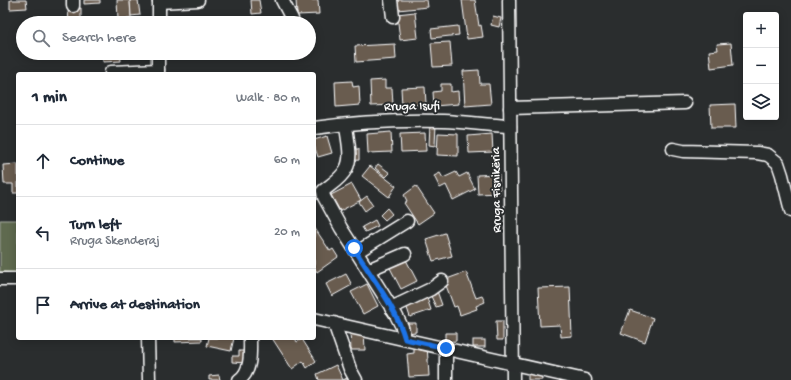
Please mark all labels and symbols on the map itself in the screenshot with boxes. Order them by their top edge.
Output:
street label: Rruga Isufi [384,99,440,115]
street label: Rruga Fisnikëria [489,146,505,233]
route start [345,239,363,257]
route end [437,339,455,357]

